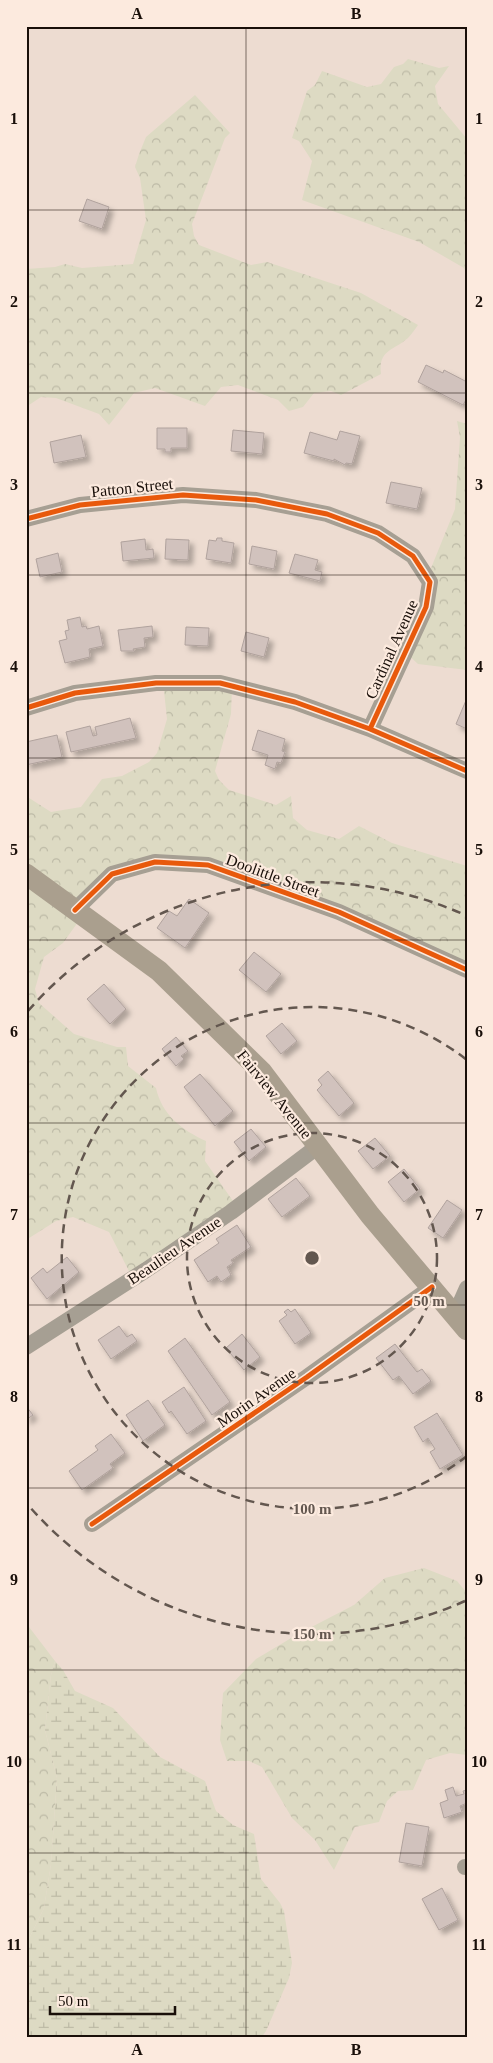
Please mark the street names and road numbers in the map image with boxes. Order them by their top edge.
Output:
street label: Patton Street [90,475,174,500]
street label: Cardinal Avenue [362,597,421,701]
street label: Doolittle Street [224,851,322,900]
street label: Fairview Avenue [234,1047,315,1142]
street label: Beaulieu Avenue [125,1213,224,1288]
street label: Morin Avenue [214,1364,299,1431]

